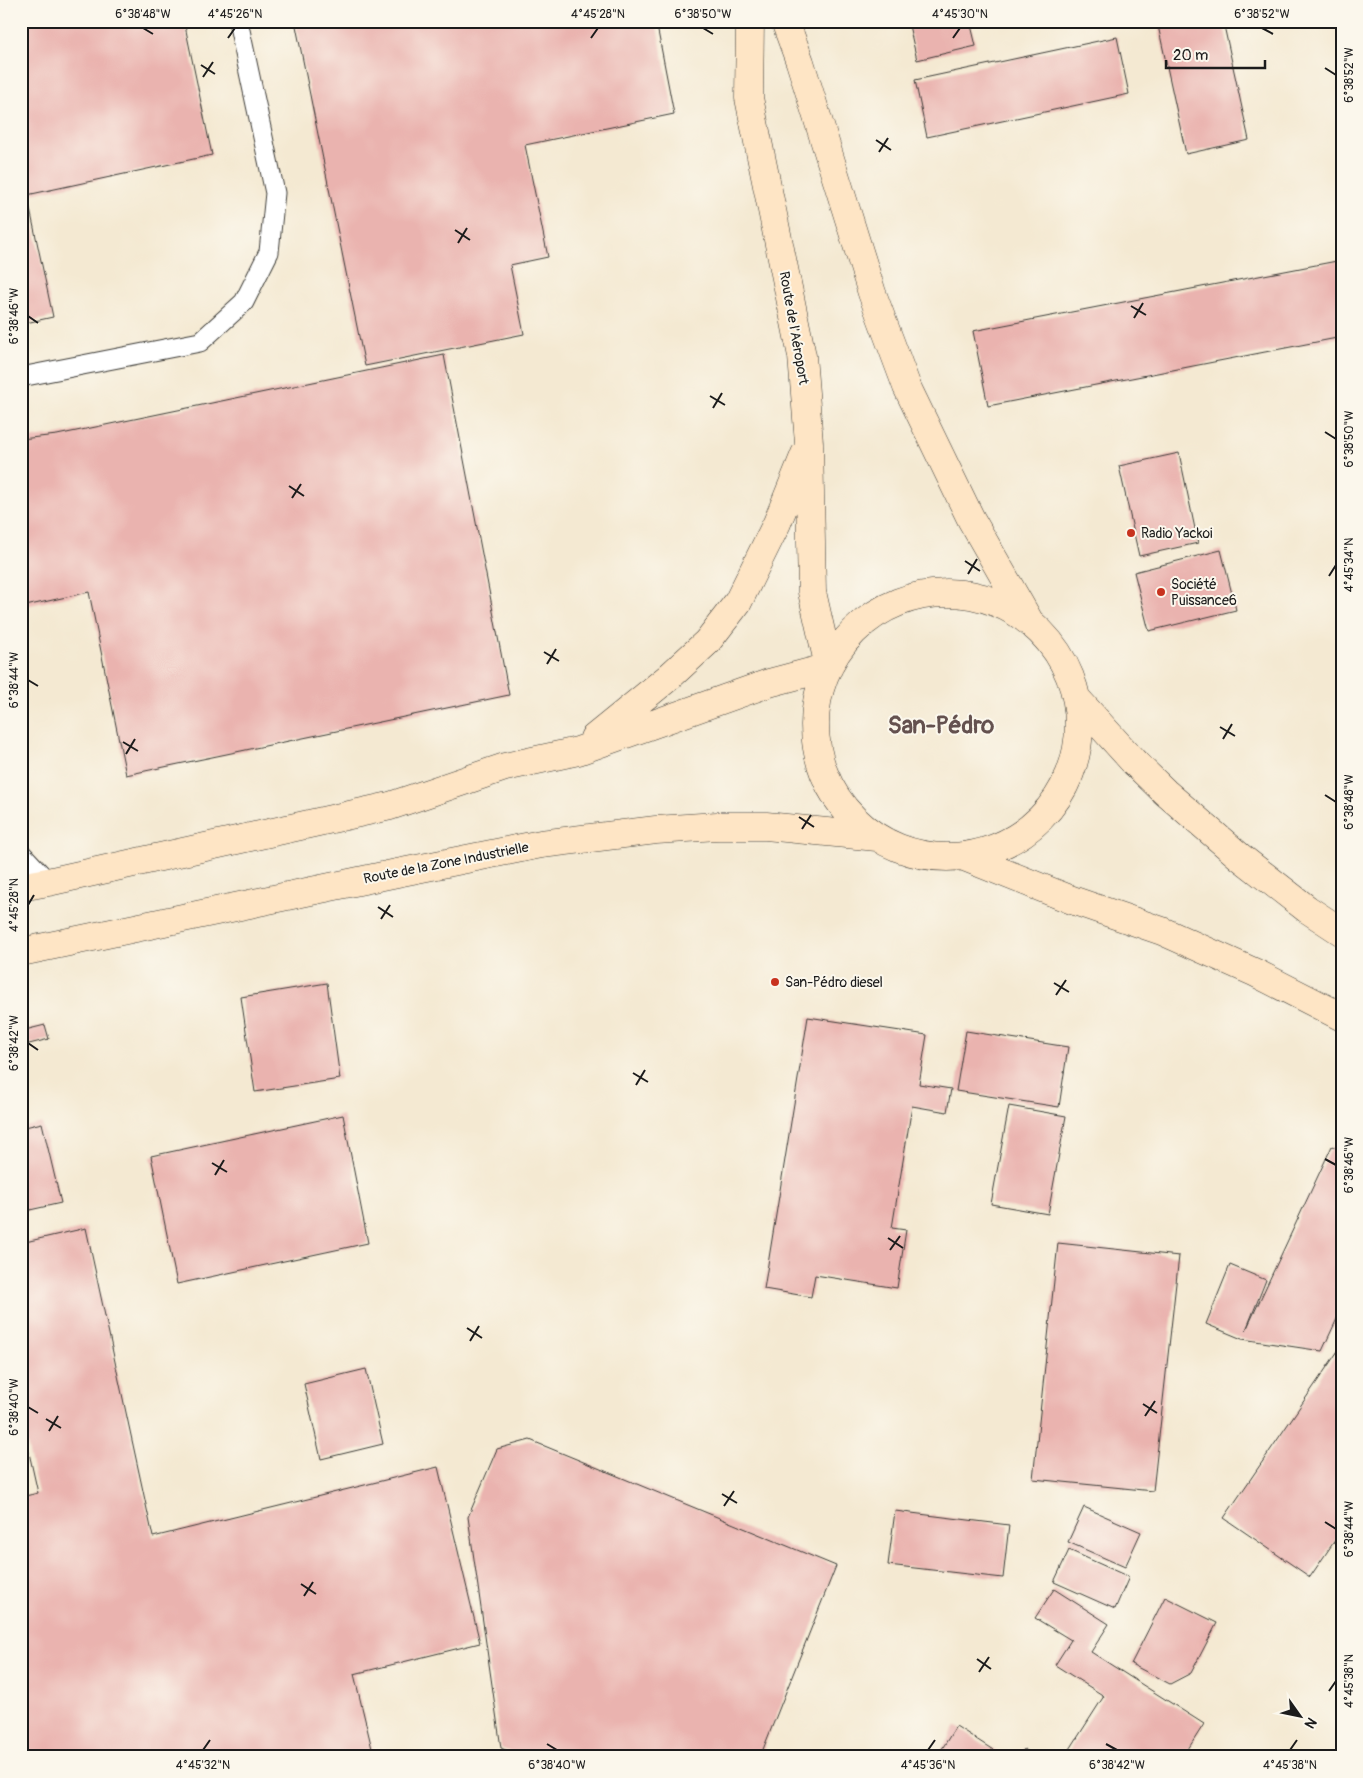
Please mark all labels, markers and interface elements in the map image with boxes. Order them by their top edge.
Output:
text: 6°38'48"W [115,7,171,22]
text: 4°45'26"N [208,7,262,22]
text: 4°45'28"N [571,7,625,22]
text: 6°38'50"W [674,7,732,22]
text: 4°45'30"N [932,7,988,22]
text: 6°38'52"W [1234,7,1290,22]
scale bar [1166,38,1264,70]
text: 20 m [1173,46,1208,65]
text: 6°38'52"W [1342,47,1357,103]
street label: Route de l'Aéroport [776,270,812,386]
text: 6°38'46"W [7,288,22,344]
text: 6°38'50"W [1342,410,1357,468]
place label: Radio Yackoi [1141,525,1213,542]
marker: Radio Yackoi [1125,527,1137,539]
text: 4°45'34"N [1342,538,1357,592]
place label: Société Puissance6 [1171,576,1237,609]
marker: Société Puissance6 [1155,586,1167,598]
text: 6°38'44"W [7,652,22,708]
district label: San-Pédro [888,711,994,740]
text: 6°38'48"W [1342,774,1357,830]
street label: Route de la Zone Industrielle [362,839,530,887]
text: 4°45'28"N [7,878,22,932]
place label: San-Pédro diesel [785,974,883,991]
marker: San-Pédro diesel [769,976,781,988]
text: 6°38'42"W [7,1015,22,1071]
text: 6°38'46"W [1342,1137,1357,1193]
text: 6°38'40"W [7,1378,22,1436]
text: 6°38'44"W [1342,1501,1357,1557]
text: 4°45'38"N [1342,1654,1357,1708]
north arrow [1276,1690,1326,1740]
text: N [1301,1714,1320,1731]
text: 4°45'32"N [176,1758,230,1773]
text: 6°38'40"W [528,1758,586,1773]
text: 4°45'36"N [901,1758,955,1773]
text: 6°38'42"W [1089,1758,1145,1773]
text: 4°45'38"N [1263,1758,1317,1773]

